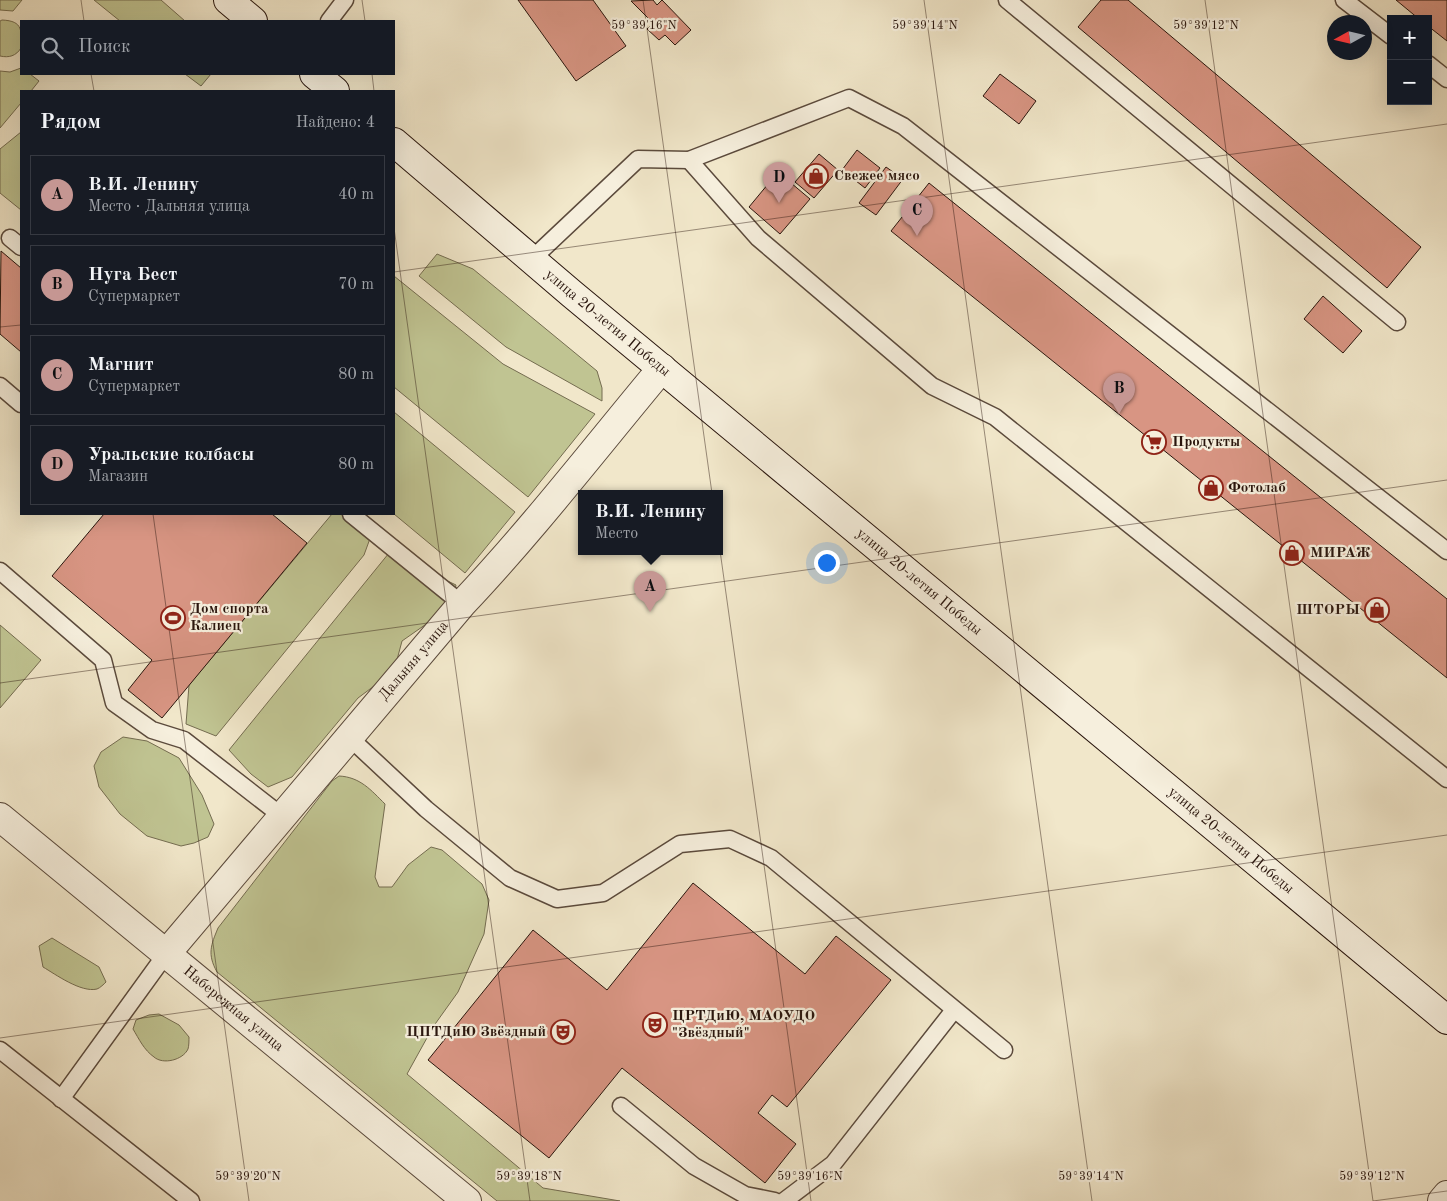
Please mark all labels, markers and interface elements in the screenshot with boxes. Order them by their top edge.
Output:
north arrow [1327,15,1372,60]
map controls [1387,15,1432,105]
button: + [1387,15,1432,60]
text: 59°39'16"N [611,19,677,32]
text: 59°39'14"N [892,19,958,32]
text: 59°39'12"N [1173,19,1239,32]
search box [20,20,395,75]
icon: search [38,34,66,62]
text: Поиск [78,38,130,57]
button: − [1387,60,1432,105]
text: Рядом [40,112,101,133]
text: Найдено: 4 [296,115,375,131]
pin: D [763,162,795,203]
shop icon: Свежее мясо [803,163,829,189]
place label: Свежее мясо [834,169,920,184]
text: В.И. Ленину [88,176,199,195]
text: A [51,187,63,203]
text: 40 m [338,187,374,203]
pin: C [901,195,933,236]
text: Место · Дальняя улица [88,199,250,215]
text: Нуга Бест [88,266,178,285]
street label: улица 20-летия Победы [542,267,673,380]
text: B [51,277,63,293]
text: 70 m [338,277,374,293]
text: Супермаркет [88,289,180,305]
text: Магнит [88,356,154,375]
text: C [52,367,62,383]
text: 80 m [338,367,374,383]
pin: B [1103,373,1135,414]
text: Супермаркет [88,379,180,395]
supermarket icon: Продукты [1141,429,1167,455]
place label: Продукты [1172,435,1240,450]
text: Уральские колбасы [88,446,254,465]
text: D [51,457,63,473]
text: 80 m [338,457,374,473]
text: Магазин [88,469,148,485]
shop icon: Фотолаб [1198,475,1224,501]
place label: Фотолаб [1228,481,1286,496]
popup [578,490,723,555]
text: В.И. Ленину [595,503,706,522]
text: Место [595,526,638,542]
street label: улица 20-летия Победы [853,526,985,638]
shop icon: МИРАЖ [1279,540,1305,566]
place label: МИРАЖ [1310,546,1371,561]
your location [814,550,840,576]
pin: A [634,571,666,612]
shop icon: ШТОРЫ [1364,597,1390,623]
place label: Дом спорта Калиец [190,602,269,634]
place label: ШТОРЫ [1296,603,1360,618]
sports icon: Дом спорта Калиец [160,605,186,631]
street label: Дальняя улица [376,618,452,703]
street label: улица 20-летия Победы [1165,784,1296,897]
street label: Набережная улица [180,963,287,1055]
place label: ЦРТДиЮ, МАОУДО "Звёздный" [672,1009,815,1041]
theatre icon: ЦРТДиЮ, МАОУДО "Звёздный" [642,1012,668,1038]
theatre icon: ЦПТДиЮ Звёздный [550,1019,576,1045]
place label: ЦПТДиЮ Звёздный [406,1025,546,1040]
text: 59°39'20"N [215,1170,281,1183]
text: 59°39'18"N [496,1170,562,1183]
text: 59°39'16"N [777,1170,843,1183]
text: 59°39'14"N [1058,1170,1124,1183]
text: 59°39'12"N [1339,1170,1405,1183]

